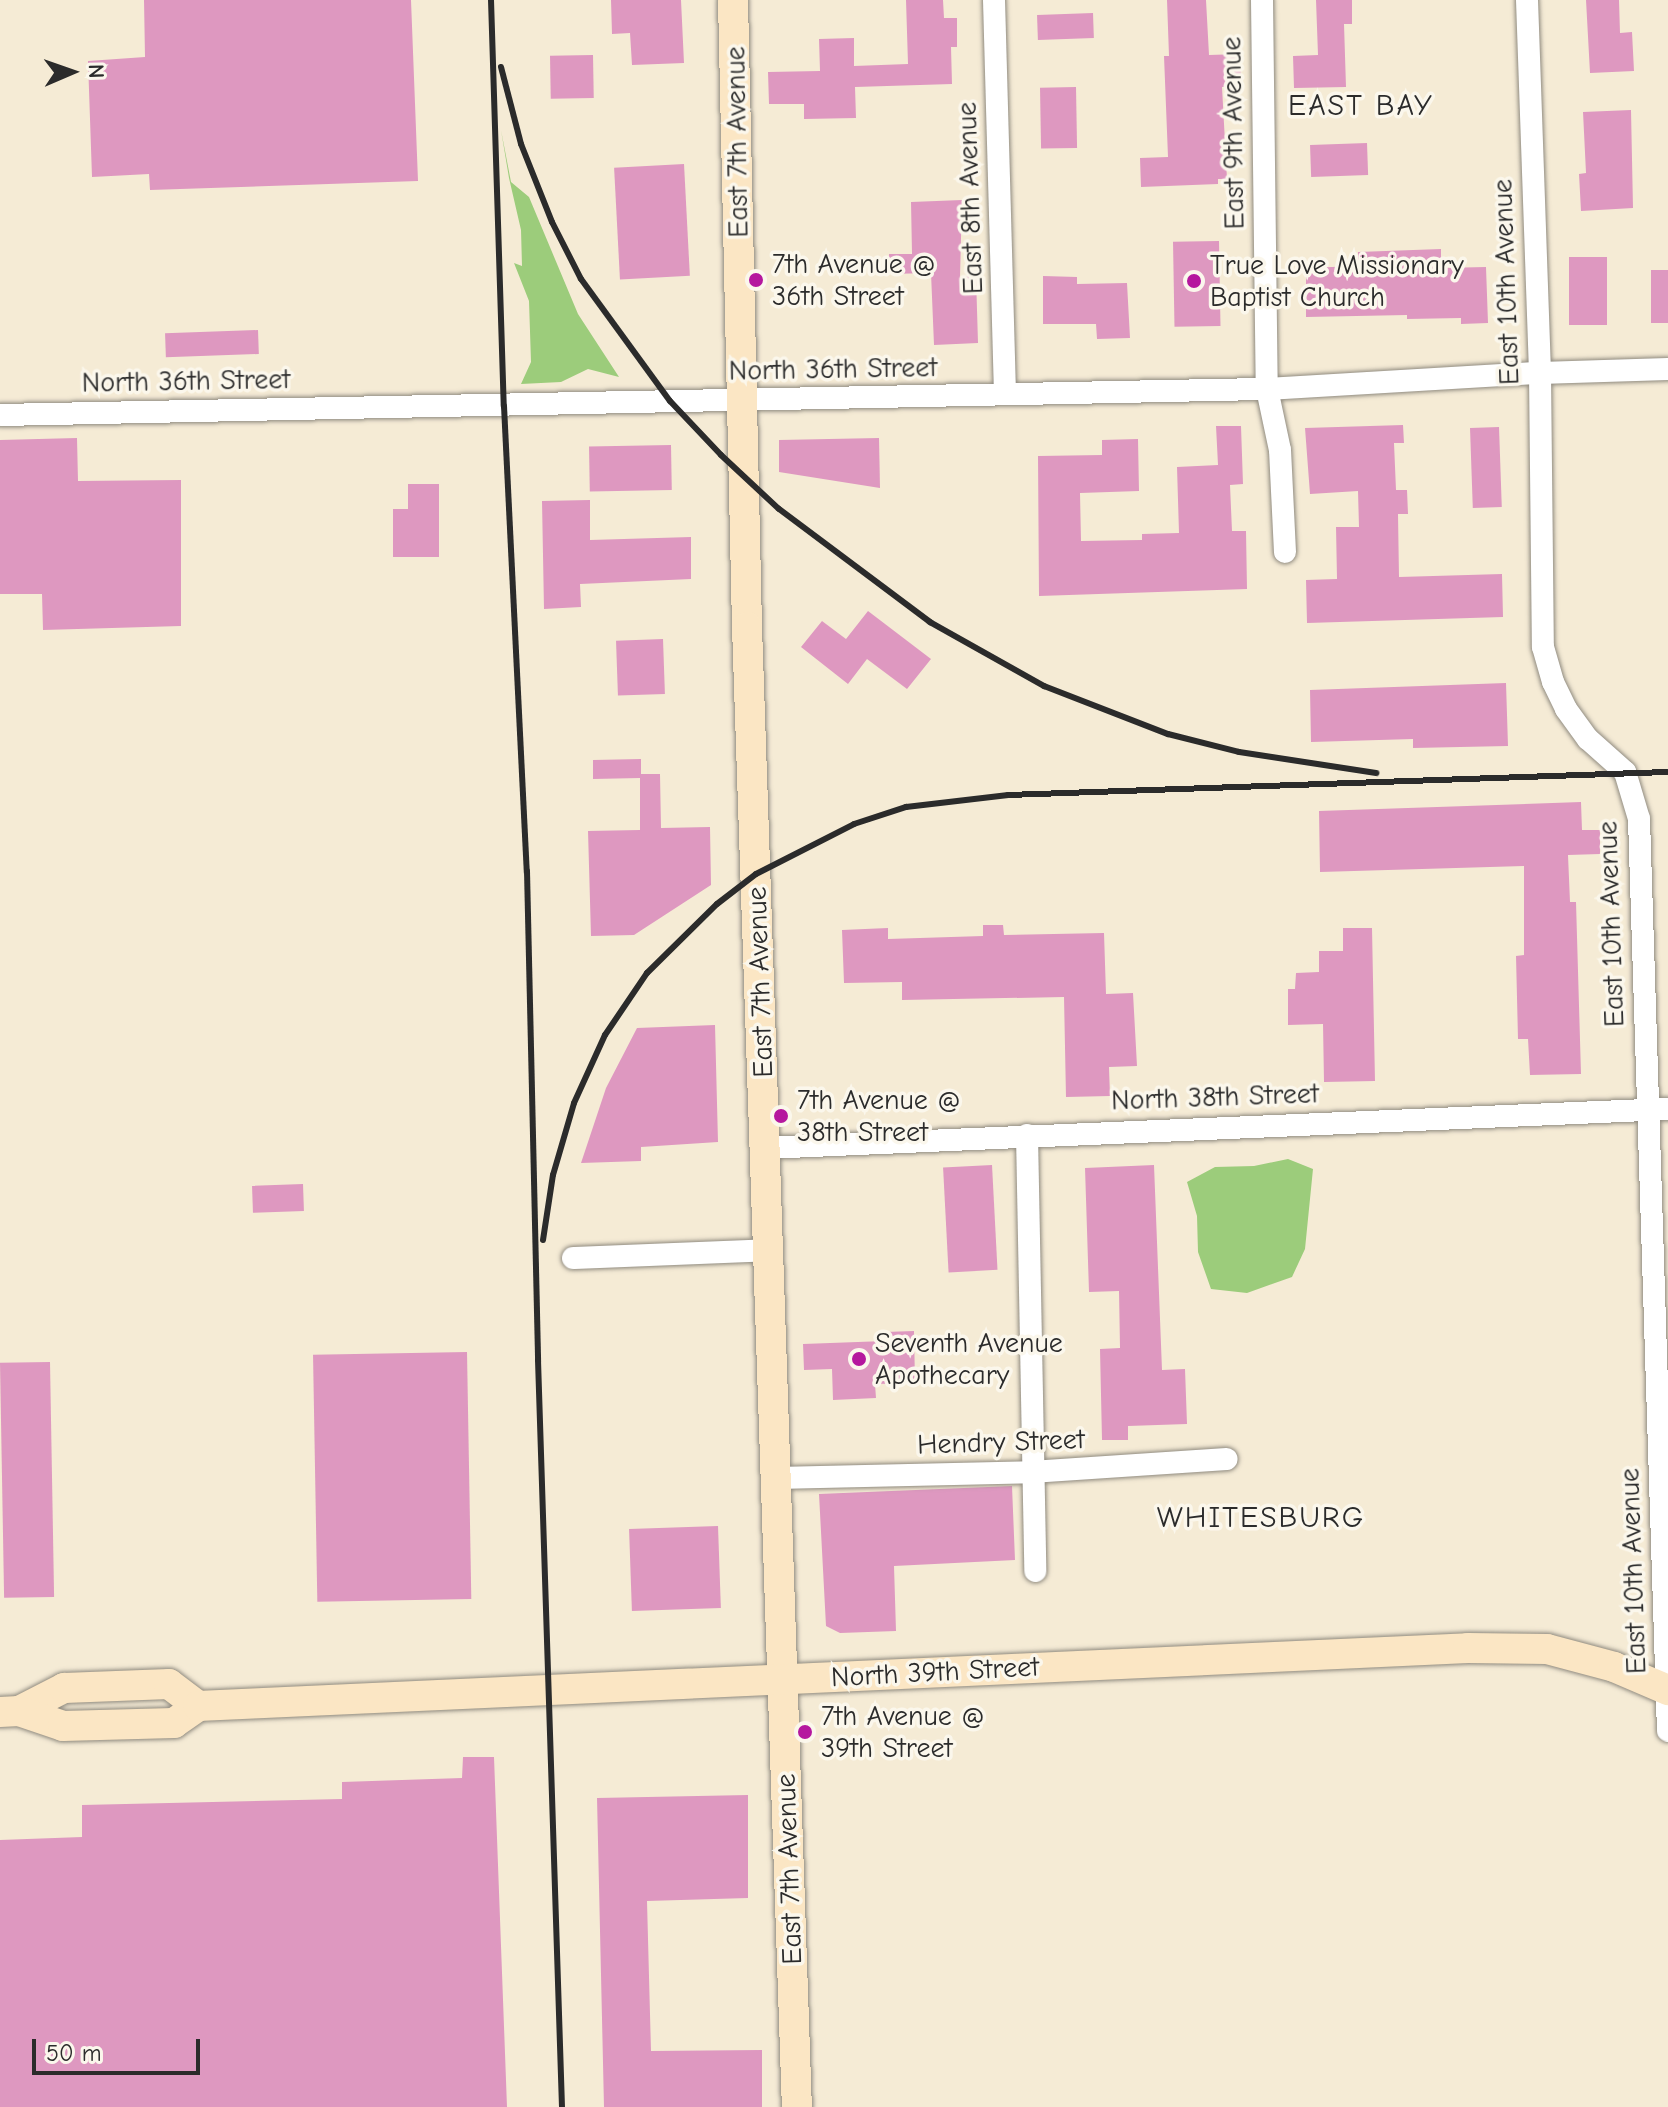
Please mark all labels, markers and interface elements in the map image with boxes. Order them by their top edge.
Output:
north arrow [32,32,112,112]
street label: East 9th Avenue [1215,36,1251,230]
street label: East 7th Avenue [719,46,755,238]
text: N [83,64,109,79]
district label: EAST BAY [1288,88,1434,124]
street label: East 8th Avenue [950,101,990,295]
street label: East 10th Avenue [1486,178,1526,386]
place label: 7th Avenue @ 36th Street [772,247,936,313]
place label: True Love Missionary Baptist Church [1210,248,1464,314]
marker: 7th Avenue @ 36th Street [747,271,765,289]
marker: True Love Missionary Baptist Church [1185,272,1203,290]
street label: North 36th Street [728,350,938,388]
street label: North 36th Street [81,362,291,400]
street label: East 10th Avenue [1591,820,1631,1028]
street label: East 7th Avenue [740,886,780,1078]
street label: North 38th Street [1111,1077,1319,1117]
place label: 7th Avenue @ 38th Street [797,1083,961,1149]
marker: 7th Avenue @ 38th Street [772,1107,790,1125]
place label: Seventh Avenue Apothecary [875,1326,1063,1392]
marker: Seventh Avenue Apothecary [850,1350,868,1368]
street label: Hendry Street [917,1422,1085,1462]
street label: East 10th Avenue [1613,1467,1653,1675]
district label: WHITESBURG [1157,1500,1365,1536]
street label: North 39th Street [830,1650,1040,1694]
place label: 7th Avenue @ 39th Street [821,1699,985,1765]
marker: 7th Avenue @ 39th Street [796,1723,814,1741]
street label: East 7th Avenue [769,1773,809,1965]
scale bar [36,2023,204,2073]
text: 50 m [46,2039,102,2067]

